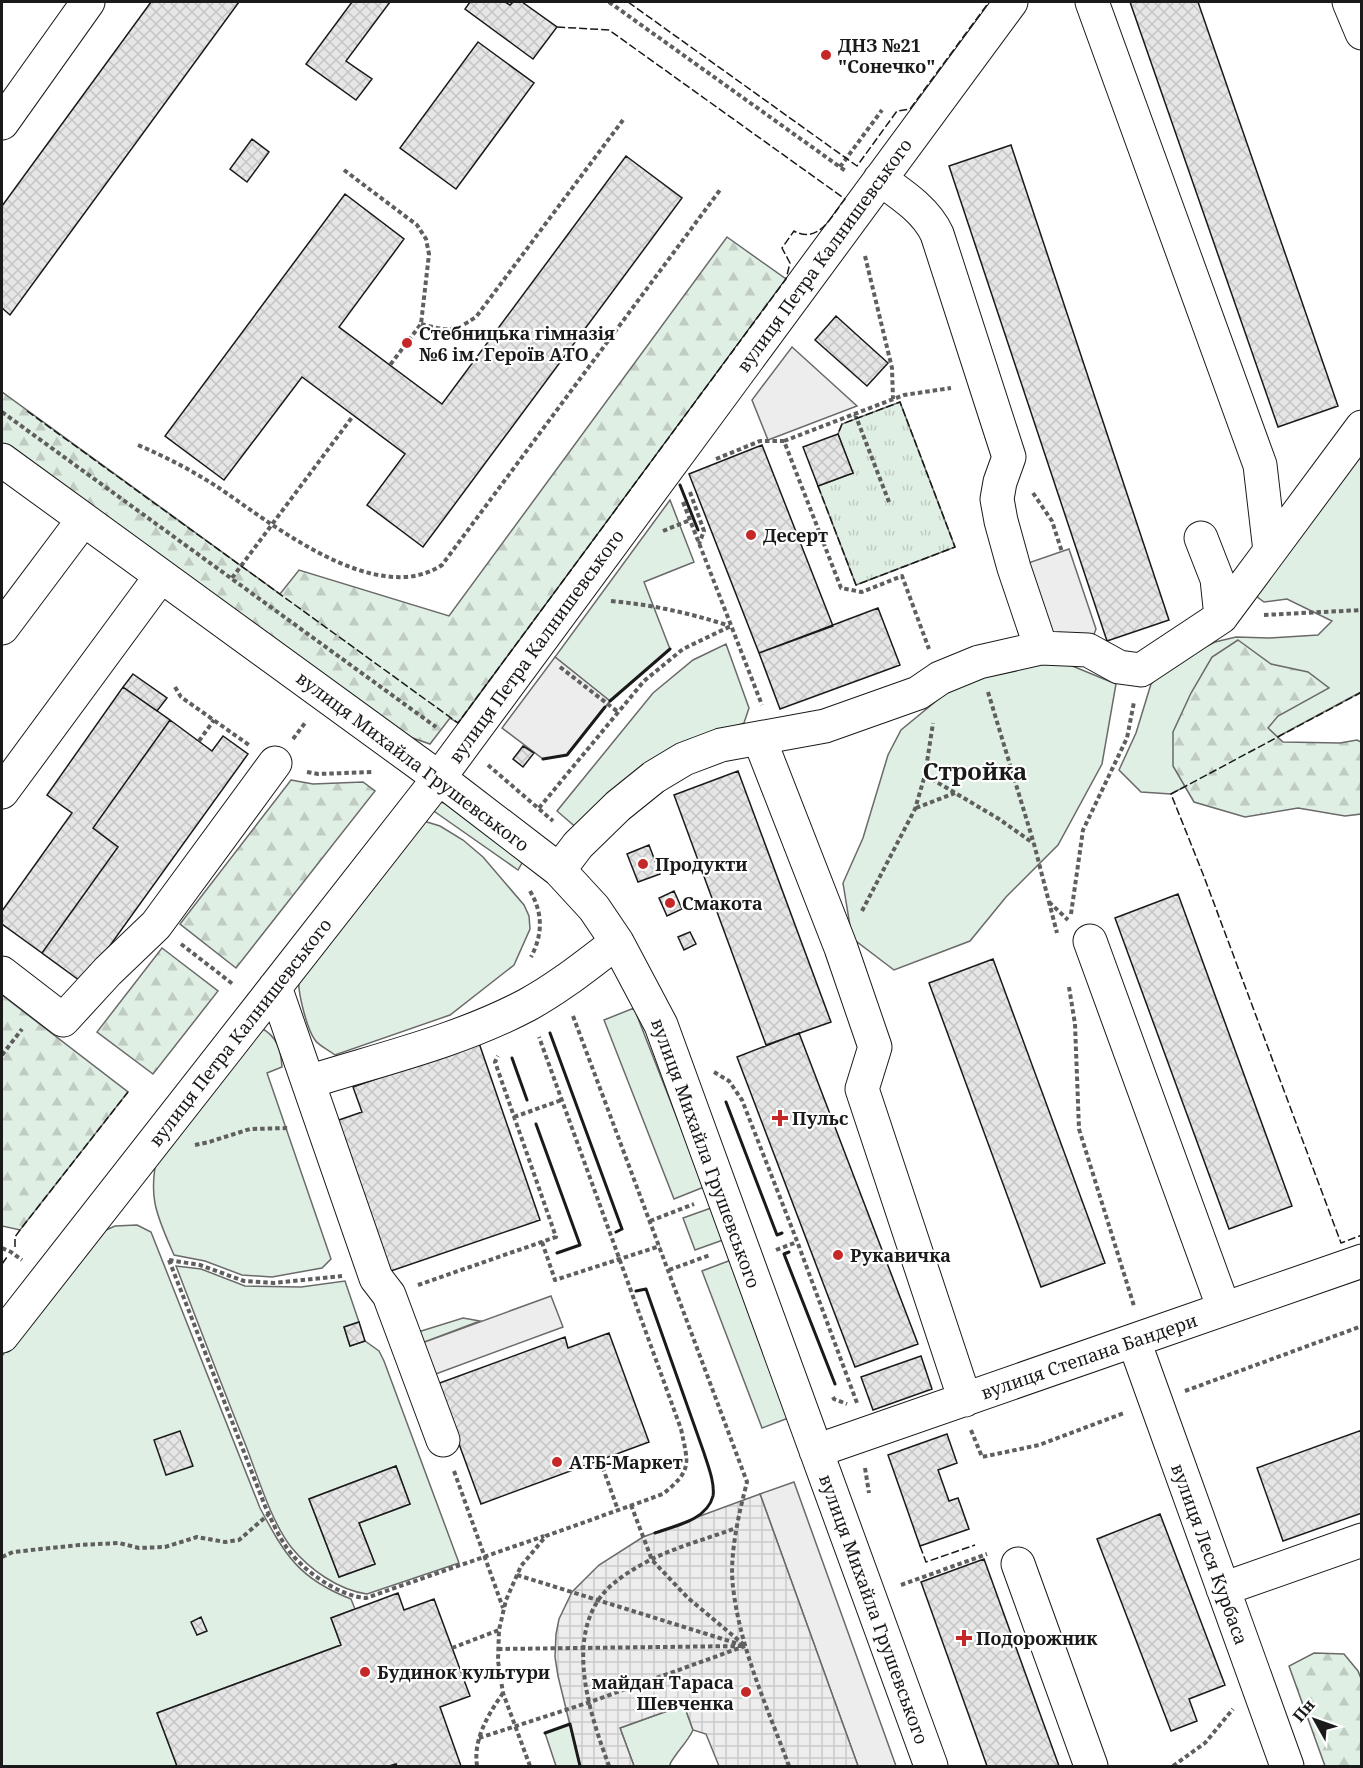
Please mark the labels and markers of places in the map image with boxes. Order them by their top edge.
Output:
place label: ДНЗ №21 "Сонечко" [838,33,935,78]
marker: ДНЗ №21 "Сонечко" [819,48,833,62]
place label: Стебницька гімназія №6 ім. Героїв АТО [419,321,615,366]
marker: Стебницька гімназія №6 ім. Героїв АТО [400,336,414,350]
place label: Десерт [763,523,828,547]
marker: Десерт [744,528,758,542]
place label: Продукти [655,852,748,876]
marker: Продукти [636,857,650,871]
place label: Смакота [682,891,763,915]
marker: Смакота [663,896,677,910]
place label: Пульс [792,1106,848,1130]
marker: Пульс [773,1111,787,1125]
place label: Рукавичка [850,1243,951,1267]
marker: Рукавичка [831,1248,845,1262]
place label: АТБ-Маркет [569,1450,683,1474]
marker: АТБ-Маркет [550,1455,564,1469]
place label: Подорожник [976,1626,1098,1650]
marker: Подорожник [957,1631,971,1645]
place label: Будинок культури [377,1660,550,1684]
marker: Будинок культури [358,1665,372,1679]
place label: майдан Тараса Шевченка [592,1670,734,1715]
marker: майдан Тараса Шевченка [739,1685,753,1699]

